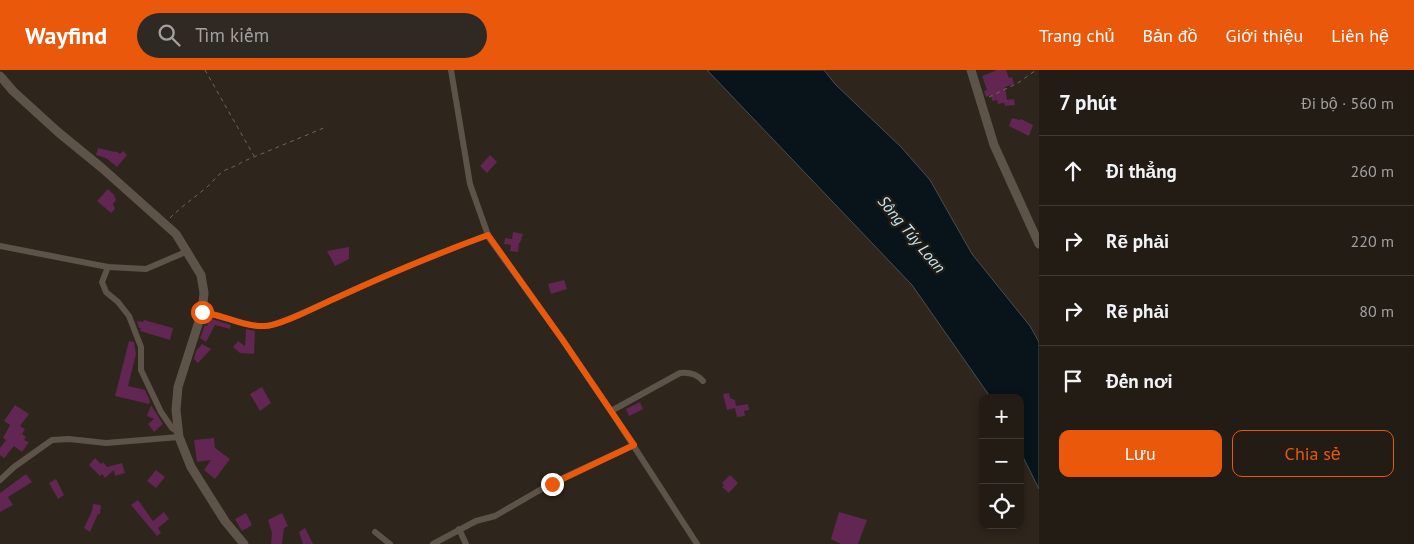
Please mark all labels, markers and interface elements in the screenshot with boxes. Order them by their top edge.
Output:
search box [137,13,487,58]
text: Wayfind [25,20,107,51]
icon: search [155,21,183,49]
text: Tìm kiếm [195,23,269,47]
text: Trang chủ [1039,24,1115,47]
text: Bản đồ [1143,24,1197,47]
text: Giới thiệu [1225,24,1303,47]
text: Liên hệ [1331,24,1389,47]
text: 7 phút [1059,89,1117,116]
text: Đi bộ · 560 m [1301,93,1394,113]
icon: ahead [1059,157,1087,185]
text: Đi thẳng [1106,159,1177,183]
text: 260 m [1351,161,1394,181]
water label: Sông Túy Loan [874,191,950,277]
icon: right [1059,227,1087,255]
text: Rẽ phải [1106,229,1169,253]
text: 220 m [1351,231,1394,251]
icon: right [1059,297,1087,325]
text: Rẽ phải [1106,299,1169,323]
route start [191,301,214,324]
text: 80 m [1359,301,1394,321]
icon: arrive [1059,367,1087,395]
text: Đến nơi [1106,369,1173,393]
map controls [979,394,1024,529]
button: + [979,394,1024,439]
button: Lưu [1059,430,1222,477]
button: Chia sẻ [1232,430,1394,477]
button: − [979,439,1024,484]
route end [541,473,564,496]
button: locate [979,484,1024,529]

